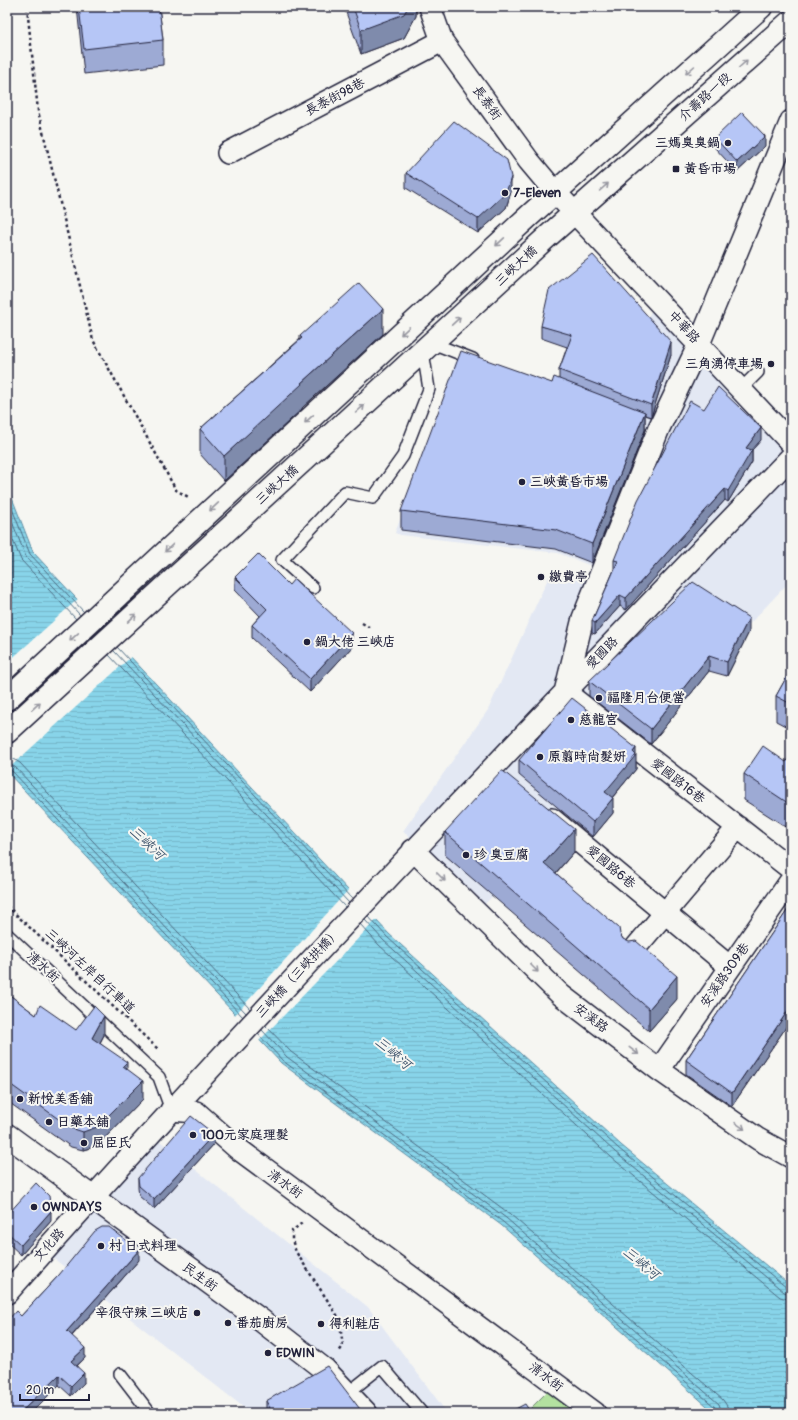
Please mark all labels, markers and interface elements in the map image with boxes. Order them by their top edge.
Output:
one-way arrow [738,59,748,68]
one-way arrow [685,66,696,75]
street label: 介壽路一段 [675,69,735,125]
street label: 長泰街98巷 [302,75,368,119]
street label: 長泰街 [469,83,505,123]
place label: 三媽臭臭鍋 [655,135,720,151]
marker: 三媽臭臭鍋 [723,138,733,148]
place label: 黃昏市場 [684,161,736,177]
marker: 黃昏市場 [671,164,681,174]
one-way arrow [598,183,609,192]
place label: 7-Eleven [513,185,562,201]
marker: 7-Eleven [500,188,510,198]
one-way arrow [495,238,505,247]
street label: 三峽大橋 [492,242,540,290]
street label: 中華路 [665,307,703,347]
one-way arrow [451,316,461,326]
one-way arrow [400,326,410,335]
place label: 三角湧停車場 [685,356,763,372]
marker: 三角湧停車場 [766,359,776,369]
one-way arrow [355,404,365,414]
one-way arrow [304,414,314,424]
street label: 三峽大橋 [252,462,302,508]
place label: 三峽黃昏市場 [530,474,608,490]
marker: 三峽黃昏市場 [517,477,527,487]
one-way arrow [209,502,219,512]
one-way arrow [164,544,174,553]
place label: 繳費亭 [549,569,588,585]
marker: 繳費亭 [536,572,546,582]
one-way arrow [126,614,136,623]
one-way arrow [69,632,79,642]
street label: 愛國路 [583,633,621,673]
place label: 鍋大佬 三峽店 [315,634,396,650]
marker: 鍋大佬 三峽店 [302,637,312,647]
place label: 福隆月台便當 [607,690,685,706]
marker: 福隆月台便當 [594,693,604,703]
one-way arrow [31,701,41,710]
place label: 慈龍宮 [579,712,618,728]
marker: 慈龍宮 [566,715,576,725]
place label: 原翦時尚髮妍 [548,749,626,765]
marker: 原翦時尚髮妍 [535,752,545,762]
street label: 愛國路16巷 [648,755,708,807]
water label: 三峽河 [126,822,169,865]
street label: 愛國路6巷 [583,842,639,892]
place label: 珍 臭豆腐 [474,847,529,863]
marker: 珍 臭豆腐 [461,850,471,860]
one-way arrow [436,872,446,882]
street label: 三峽河左岸自行車道 [42,925,138,1017]
street label: 三峽橋（三峽拱橋） [252,925,344,1021]
street label: 安溪路309巷 [697,940,753,1010]
street label: 清水街 [23,948,63,986]
one-way arrow [529,963,539,973]
street label: 安溪路 [571,1000,611,1036]
water label: 三峽河 [371,1033,416,1074]
one-way arrow [628,1047,639,1055]
place label: 新悅美香舖 [28,1091,93,1107]
marker: 新悅美香舖 [15,1094,25,1104]
place label: 日藥本舖 [57,1114,109,1130]
marker: 日藥本舖 [44,1117,54,1127]
one-way arrow [734,1122,745,1130]
place label: 100元家庭理髮 [201,1127,289,1143]
marker: 100元家庭理髮 [188,1130,198,1140]
place label: 屈臣氏 [92,1135,131,1151]
marker: 屈臣氏 [79,1138,89,1148]
street label: 清水街 [265,1166,305,1202]
place label: OWNDAYS [42,1199,102,1215]
marker: OWNDAYS [29,1202,39,1212]
street label: 文化路 [30,1225,68,1265]
place label: 村 日式料理 [109,1238,177,1254]
marker: 村 日式料理 [96,1241,106,1251]
water label: 三峽河 [619,1243,664,1284]
street label: 民生街 [180,1259,220,1295]
place label: 辛很守辣 三峽店 [95,1305,189,1321]
marker: 辛很守辣 三峽店 [192,1308,202,1318]
place label: 番茄廚房 [236,1315,288,1331]
place label: 得利鞋店 [329,1316,381,1332]
marker: 番茄廚房 [223,1318,233,1328]
marker: 得利鞋店 [316,1319,326,1329]
place label: EDWIN [276,1345,315,1361]
marker: EDWIN [263,1348,273,1358]
street label: 清水街 [526,1359,566,1395]
scale bar [20,1376,89,1402]
text: 20 m [26,1383,55,1398]

